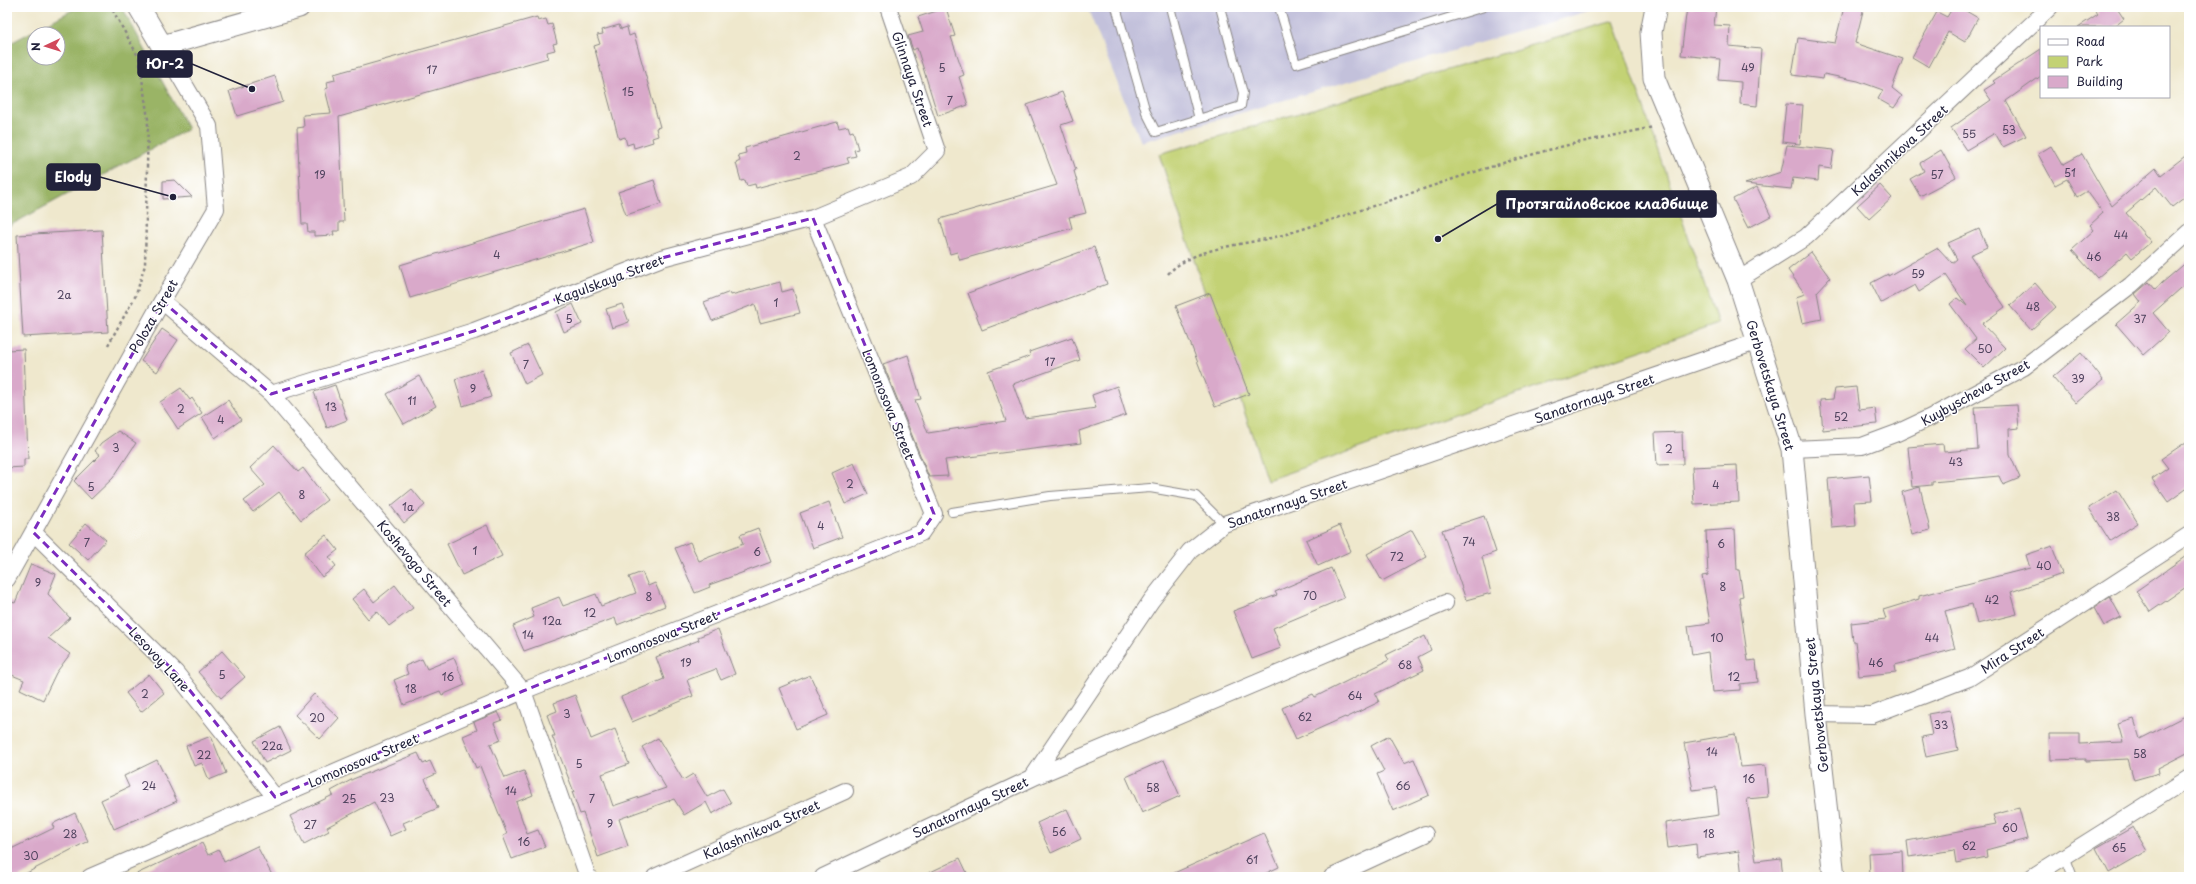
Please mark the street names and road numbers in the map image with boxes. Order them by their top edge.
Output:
street label: Glinnaya Street [888,29,938,129]
street label: Kalashnikova Street [1846,100,1952,200]
street label: Kagulskaya Street [552,249,666,309]
street label: Poloza Street [124,275,182,357]
street label: Gerbovetskaya Street [1742,317,1800,453]
street label: Lomonosova Street [858,346,920,462]
street label: Kuybyscheva Street [1917,354,2033,430]
street label: Sanatornaya Street [1531,369,1657,427]
street label: Sanatornaya Street [1224,474,1350,532]
street label: Koshevogo Street [373,516,457,610]
street label: Lomonosova Street [604,605,720,667]
street label: Lesovoy Lane [125,622,195,696]
street label: Mira Street [1977,622,2047,678]
street label: Gerbovetskaya Street [1799,637,1833,773]
street label: Lomonosova Street [305,728,421,792]
street label: Sanatornaya Street [909,772,1031,842]
street label: Kalashnikova Street [700,795,822,863]

